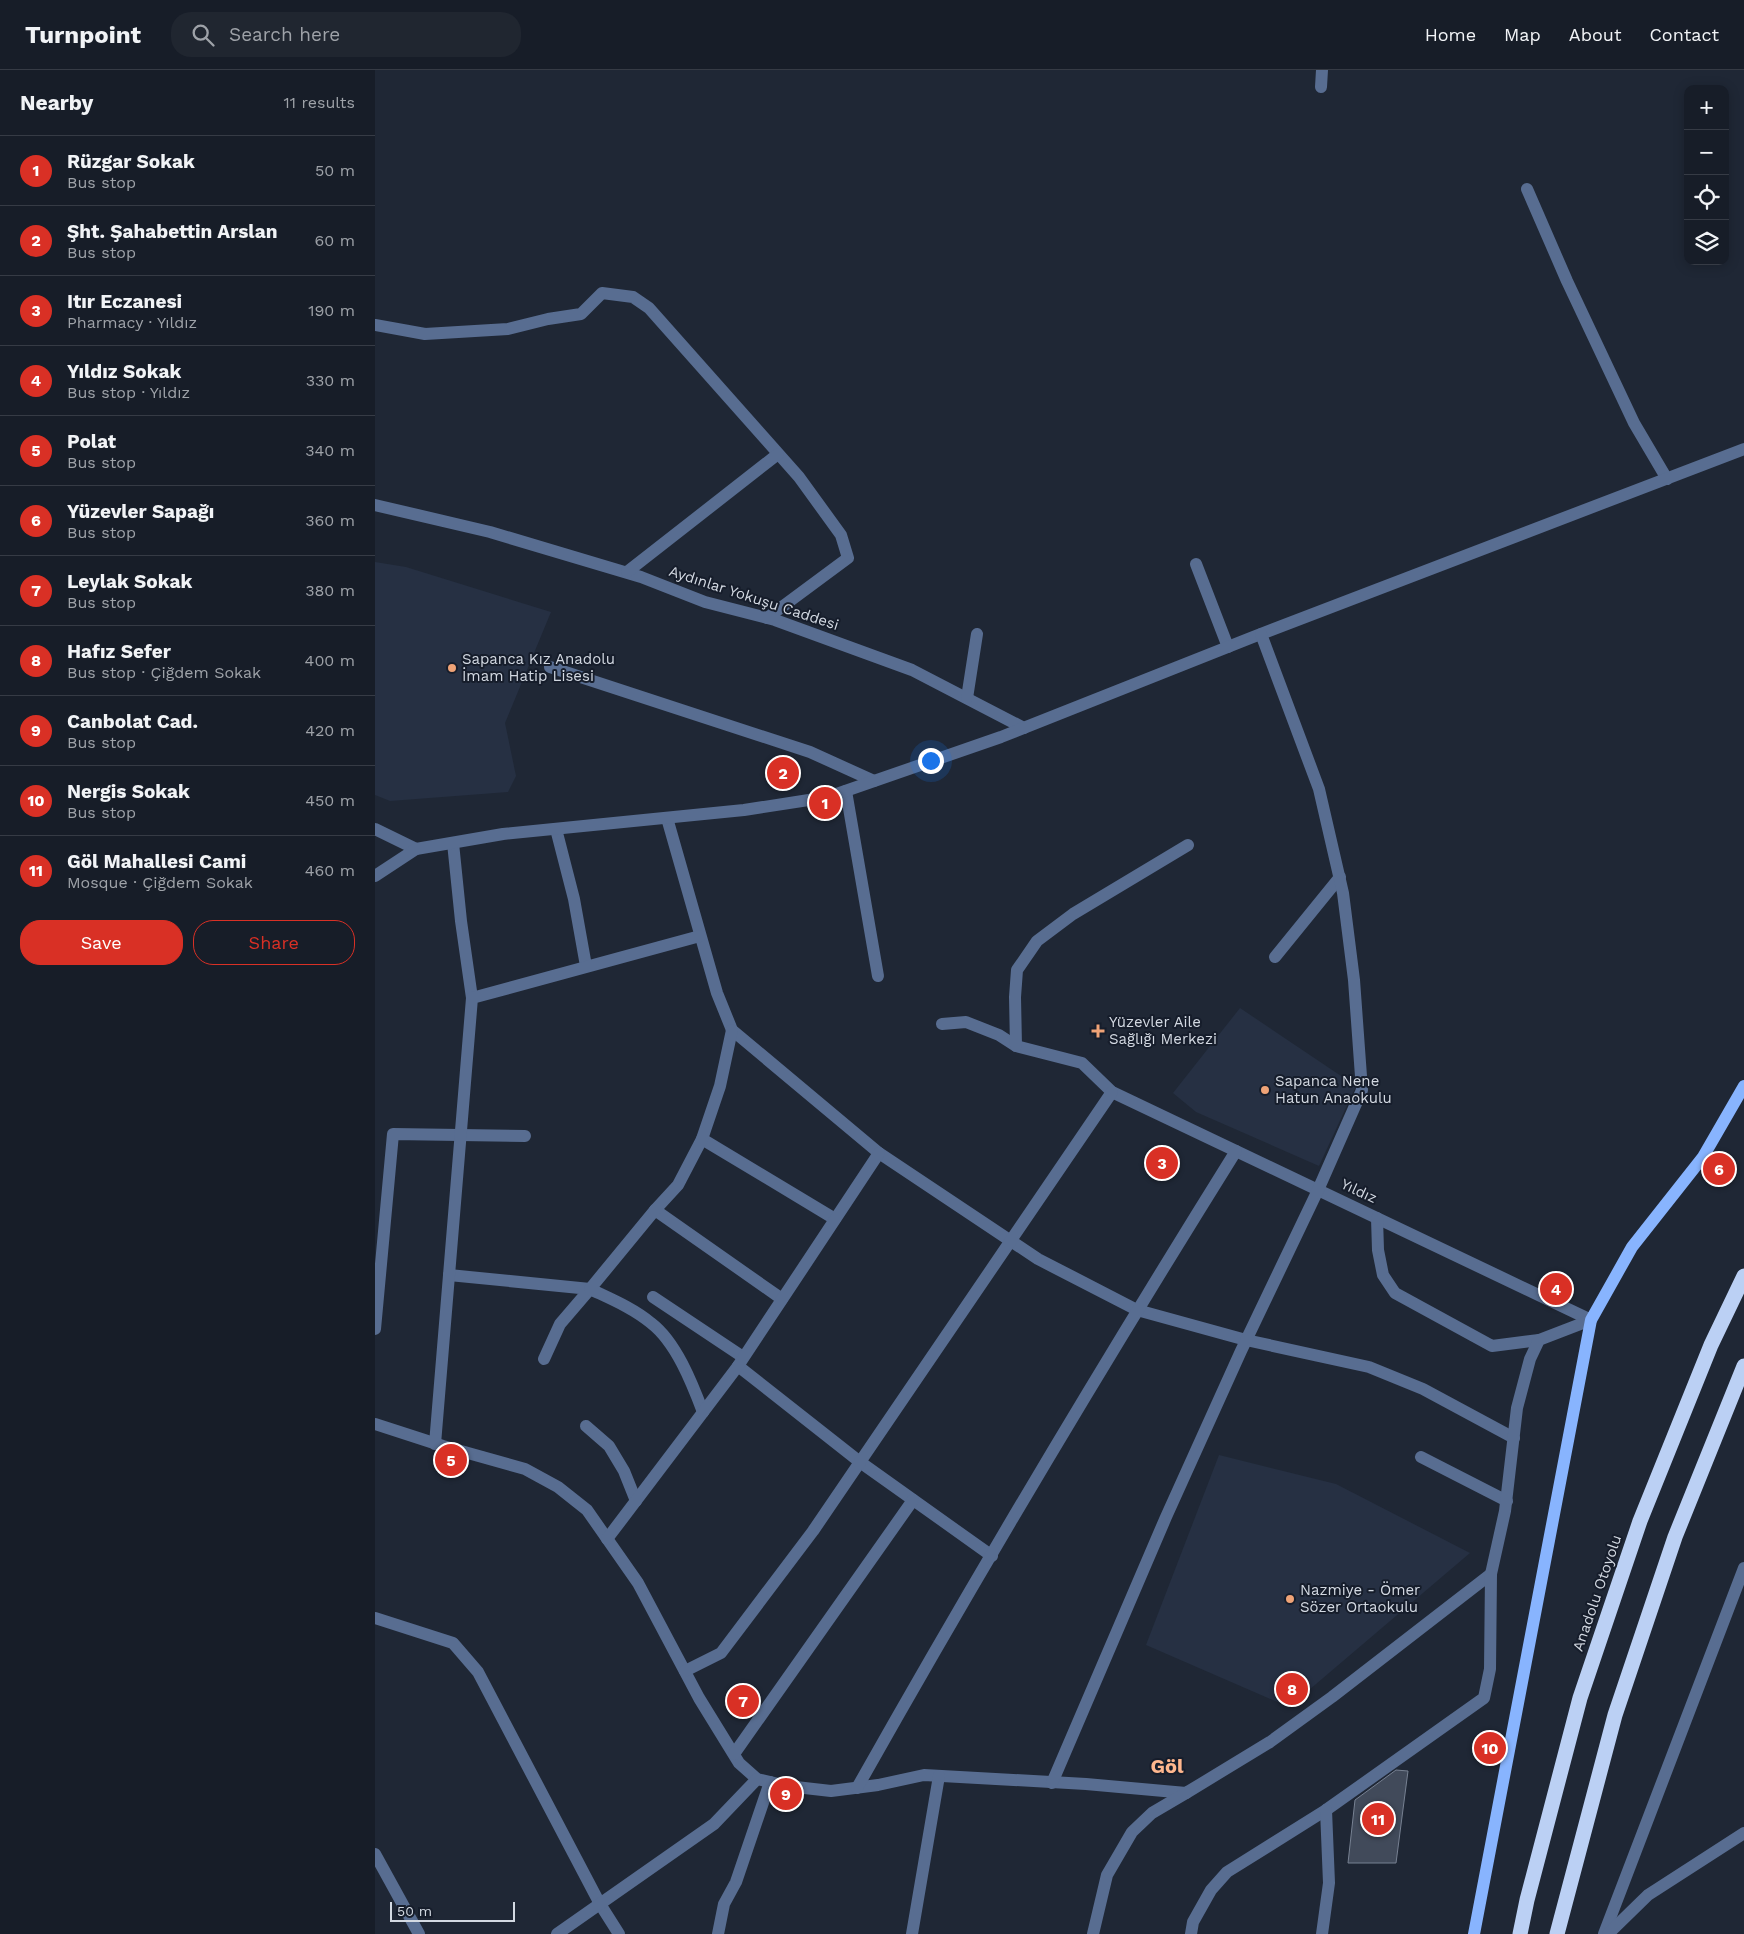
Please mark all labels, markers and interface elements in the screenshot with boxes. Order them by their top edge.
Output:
search box [171,12,521,57]
text: Turnpoint [25,21,141,49]
icon: search [189,21,217,49]
text: Search here [229,23,340,46]
text: Home [1425,24,1476,45]
text: Map [1504,24,1541,45]
text: About [1569,24,1621,45]
text: Contact [1649,24,1719,45]
map controls [1684,85,1729,265]
button: + [1684,85,1729,130]
text: Nearby [20,90,93,115]
text: 11 results [284,93,355,112]
button: − [1684,130,1729,175]
text: Rüzgar Sokak [67,150,195,173]
text: 1 [33,161,39,180]
text: 50 m [315,161,355,180]
text: Bus stop [67,173,136,192]
button: locate [1684,175,1729,220]
text: Şht. Şahabettin Arslan [67,220,277,243]
button: layers [1684,220,1729,265]
text: 2 [31,231,41,250]
text: 60 m [315,231,355,250]
text: Bus stop [67,243,136,262]
text: Itır Eczanesi [67,290,182,313]
text: 3 [31,301,41,320]
text: 190 m [308,301,355,320]
text: Pharmacy · Yıldız [67,313,197,332]
text: Yıldız Sokak [67,360,181,383]
text: 4 [31,371,41,390]
text: 330 m [306,371,355,390]
text: Bus stop · Yıldız [67,383,190,402]
text: Polat [67,430,116,453]
text: 5 [31,441,41,460]
text: 340 m [305,441,355,460]
text: Bus stop [67,453,136,472]
text: Yüzevler Sapağı [67,500,214,523]
text: 6 [31,511,41,530]
text: 360 m [305,511,355,530]
text: Bus stop [67,523,136,542]
street label: Aydınlar Yokuşu Caddesi [667,562,841,634]
text: Leylak Sokak [67,570,192,593]
text: 7 [31,581,41,600]
text: 380 m [305,581,355,600]
text: Bus stop [67,593,136,612]
text: Hafız Sefer [67,640,171,663]
place label: Sapanca Kız Anadolu İmam Hatip Lisesi [462,650,615,685]
text: 8 [31,651,41,670]
text: 400 m [305,651,355,670]
marker: Sapanca Kız Anadolu İmam Hatip Lisesi [446,662,458,674]
text: Bus stop · Çiğdem Sokak [67,663,261,682]
text: Canbolat Cad. [67,710,198,733]
text: 9 [31,721,41,740]
text: 420 m [305,721,355,740]
text: Bus stop [67,733,136,752]
your location [918,748,944,774]
pin: 2 [767,754,799,792]
text: Nergis Sokak [67,780,190,803]
pin: 1 [809,784,841,822]
text: 10 [27,791,45,810]
text: 450 m [305,791,355,810]
text: Bus stop [67,803,136,822]
text: Göl Mahallesi Cami [67,850,246,873]
text: 11 [29,861,43,880]
text: 460 m [305,861,355,880]
text: Mosque · Çiğdem Sokak [67,873,253,892]
button: Save [20,920,183,965]
button: Share [193,920,355,965]
place label: Yüzevler Aile Sağlığı Merkezi [1109,1013,1217,1048]
marker: Yüzevler Aile Sağlığı Merkezi [1091,1024,1105,1038]
place label: Sapanca Nene Hatun Anaokulu [1275,1072,1392,1107]
marker: Sapanca Nene Hatun Anaokulu [1259,1084,1271,1096]
pin: 3 [1146,1144,1178,1182]
pin: 6 [1703,1150,1735,1188]
street label: Yıldız [1338,1175,1380,1207]
pin: 4 [1540,1270,1572,1308]
pin: 5 [435,1441,467,1479]
street label: Anadolu Otoyolu [1569,1532,1625,1654]
place label: Nazmiye - Ömer Sözer Ortaokulu [1300,1581,1420,1616]
marker: Nazmiye - Ömer Sözer Ortaokulu [1284,1593,1296,1605]
pin: 8 [1276,1670,1308,1708]
pin: 7 [727,1682,759,1720]
pin: 10 [1474,1729,1506,1767]
district label: Göl [1151,1754,1184,1778]
pin: 9 [770,1775,802,1813]
pin: 11 [1362,1800,1394,1838]
scale bar [390,1899,515,1922]
text: 50 m [397,1903,432,1919]

